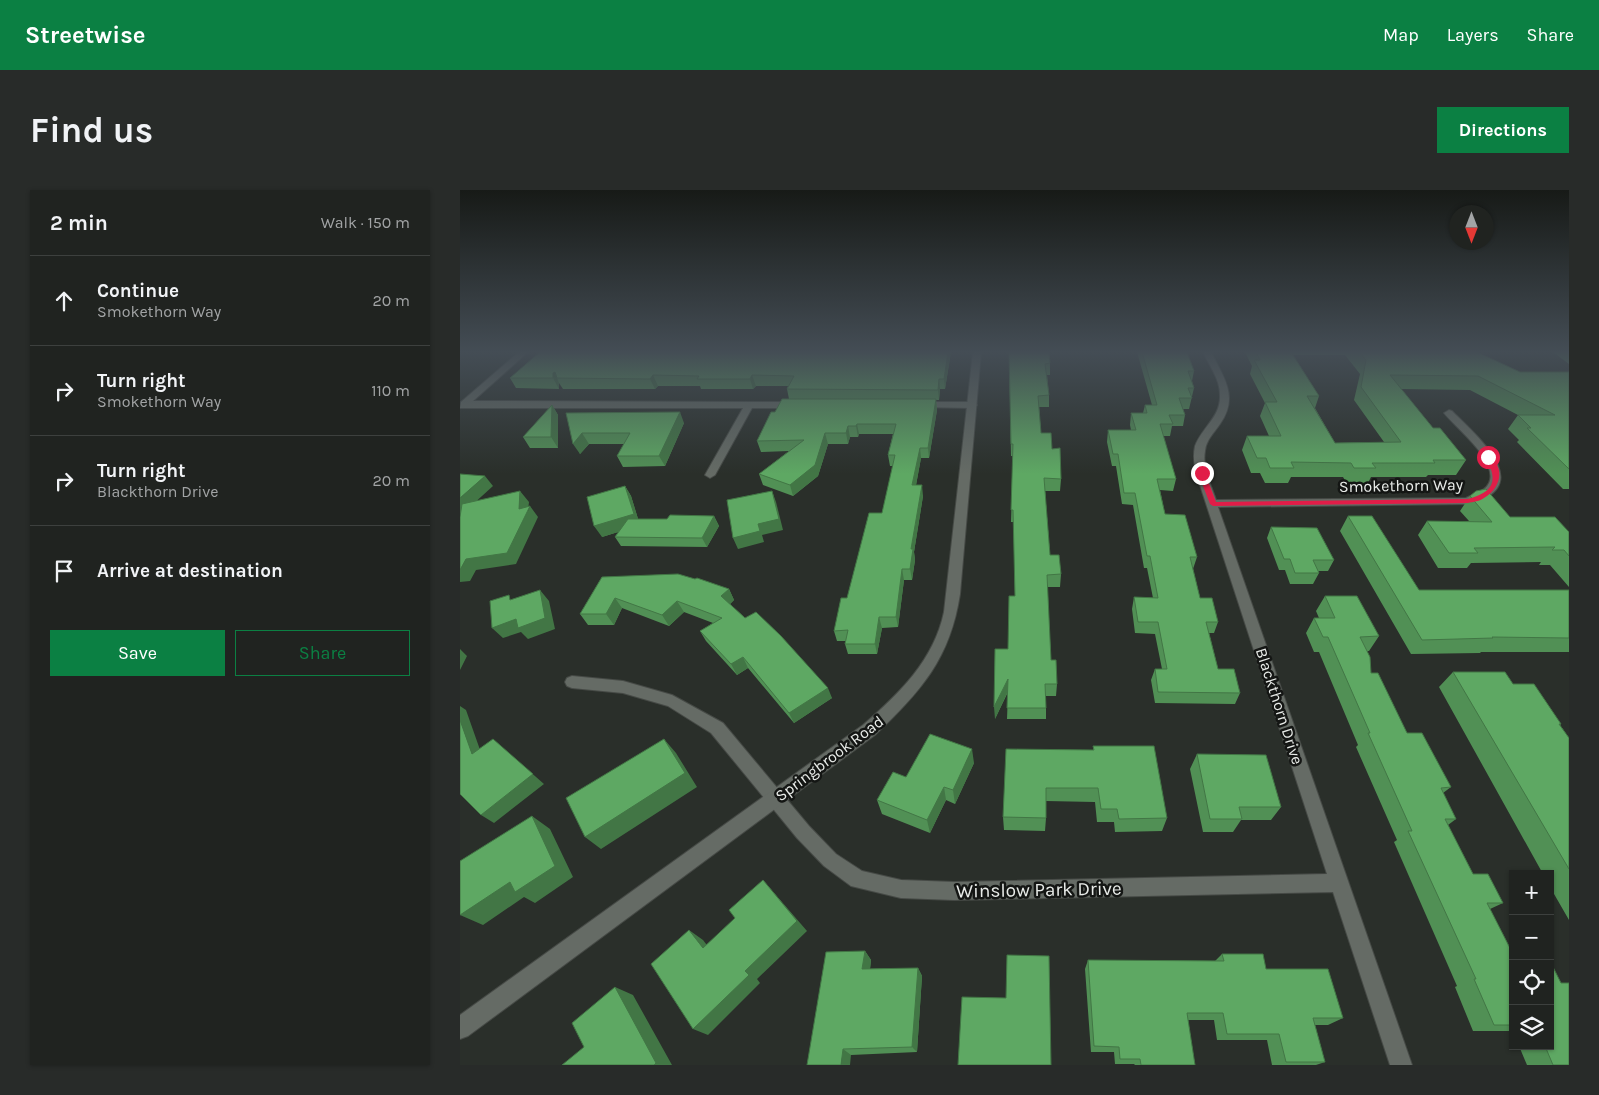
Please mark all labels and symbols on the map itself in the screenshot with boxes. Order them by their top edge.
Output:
north arrow [1449,205,1494,250]
route start [1477,446,1500,469]
route end [1191,462,1214,485]
street label: Smokethorn Way [1339,475,1464,496]
street label: Blackthorn Drive [1252,645,1307,767]
street label: Springbrook Road [771,711,887,805]
street label: Winslow Park Drive [956,878,1122,902]

